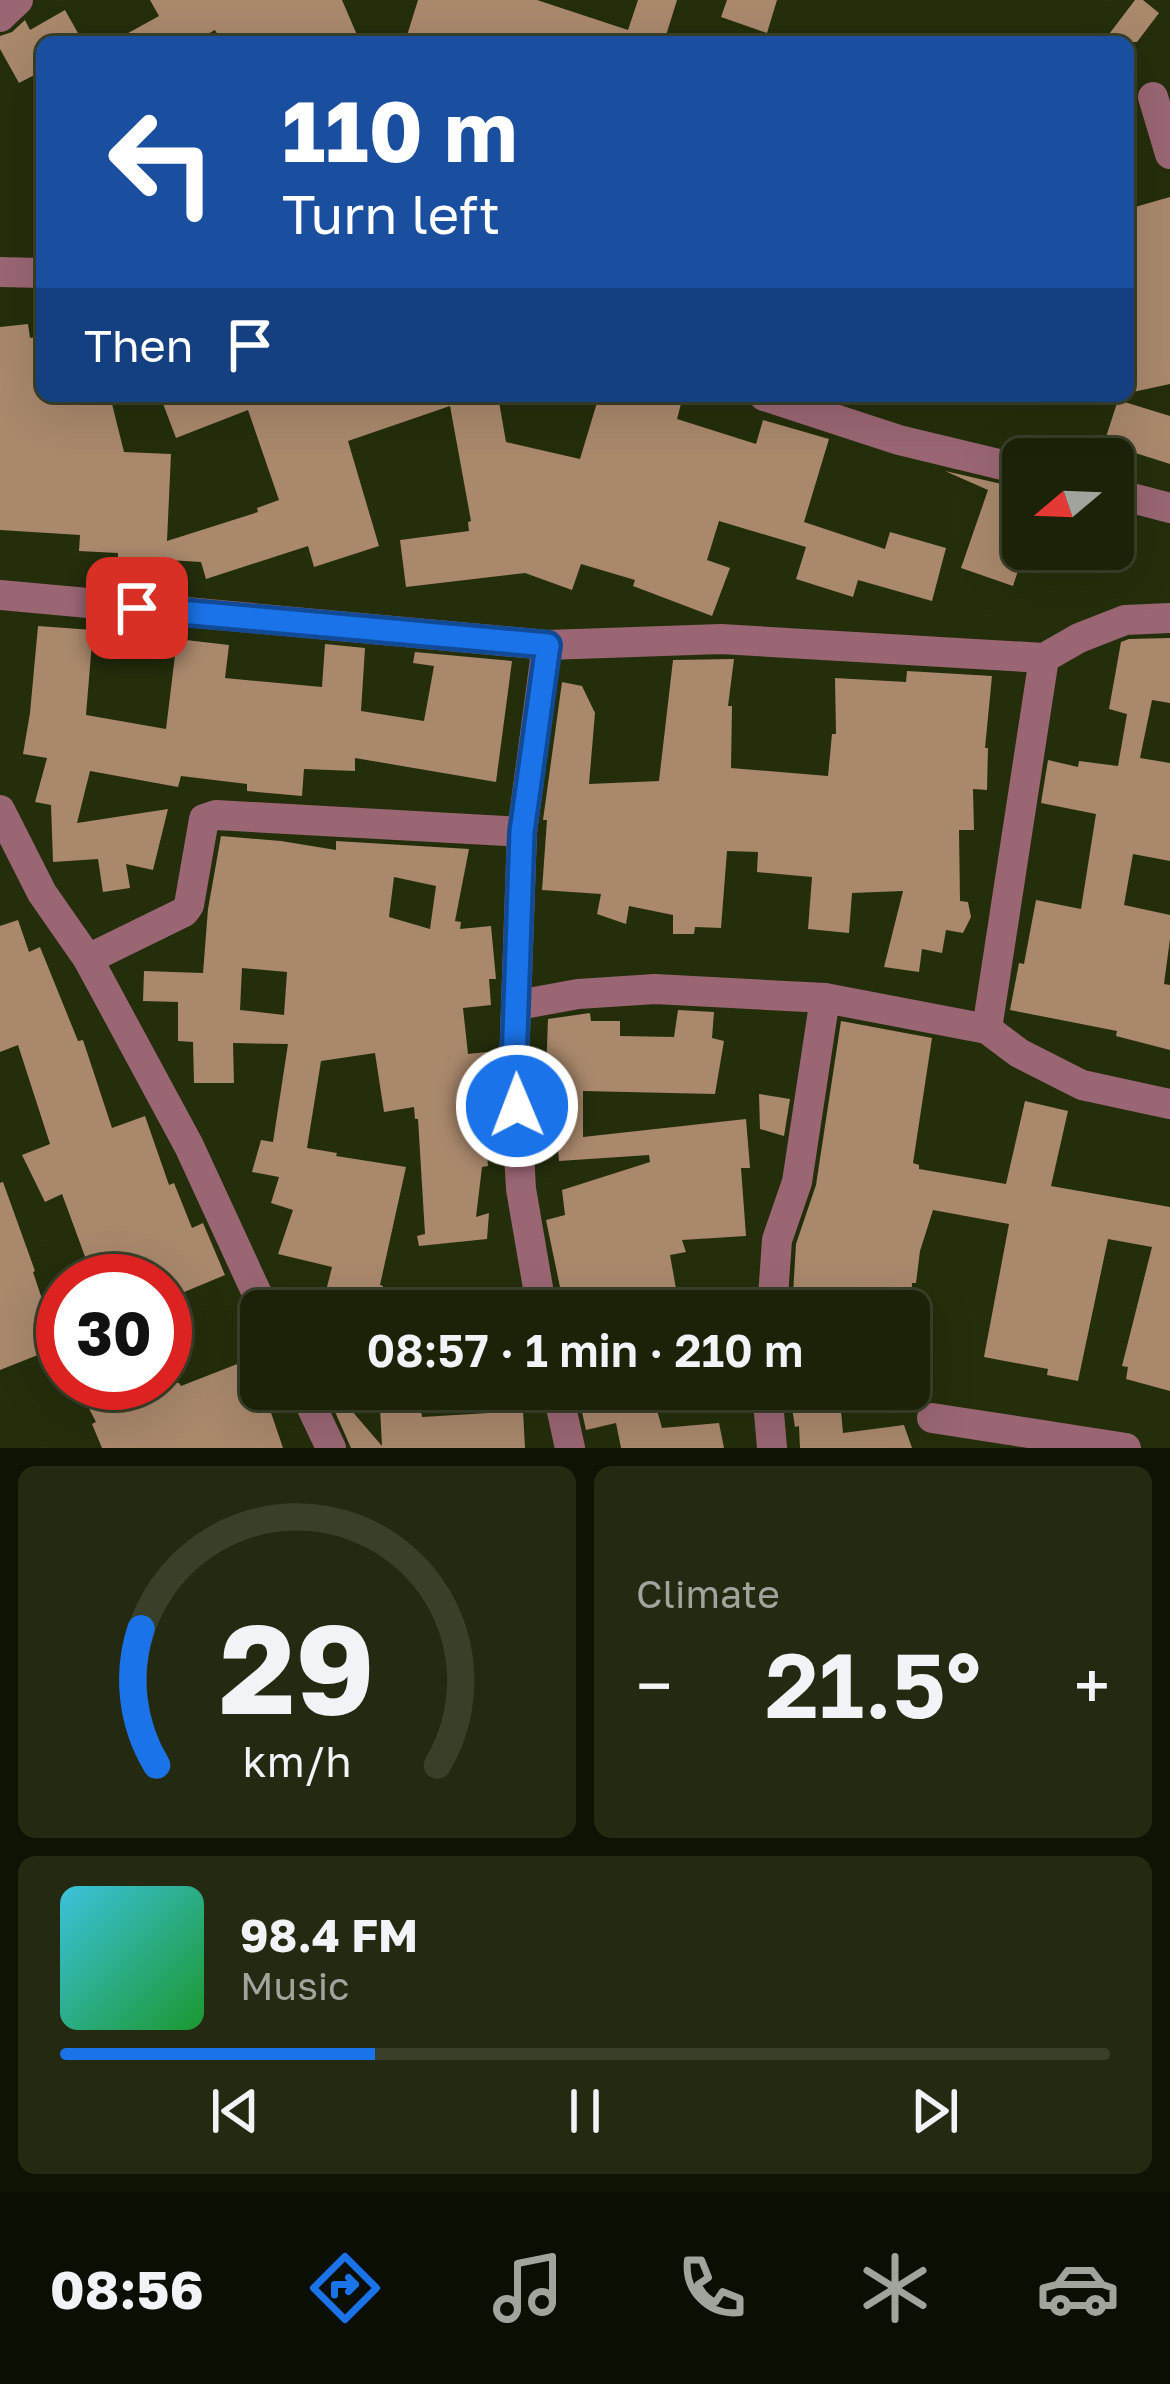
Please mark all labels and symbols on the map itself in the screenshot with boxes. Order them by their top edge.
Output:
north arrow [1002,438,1134,570]
pin [86,557,188,659]
position arrow [454,1043,580,1169]
speed limit sign: 30 [36,1254,192,1410]

